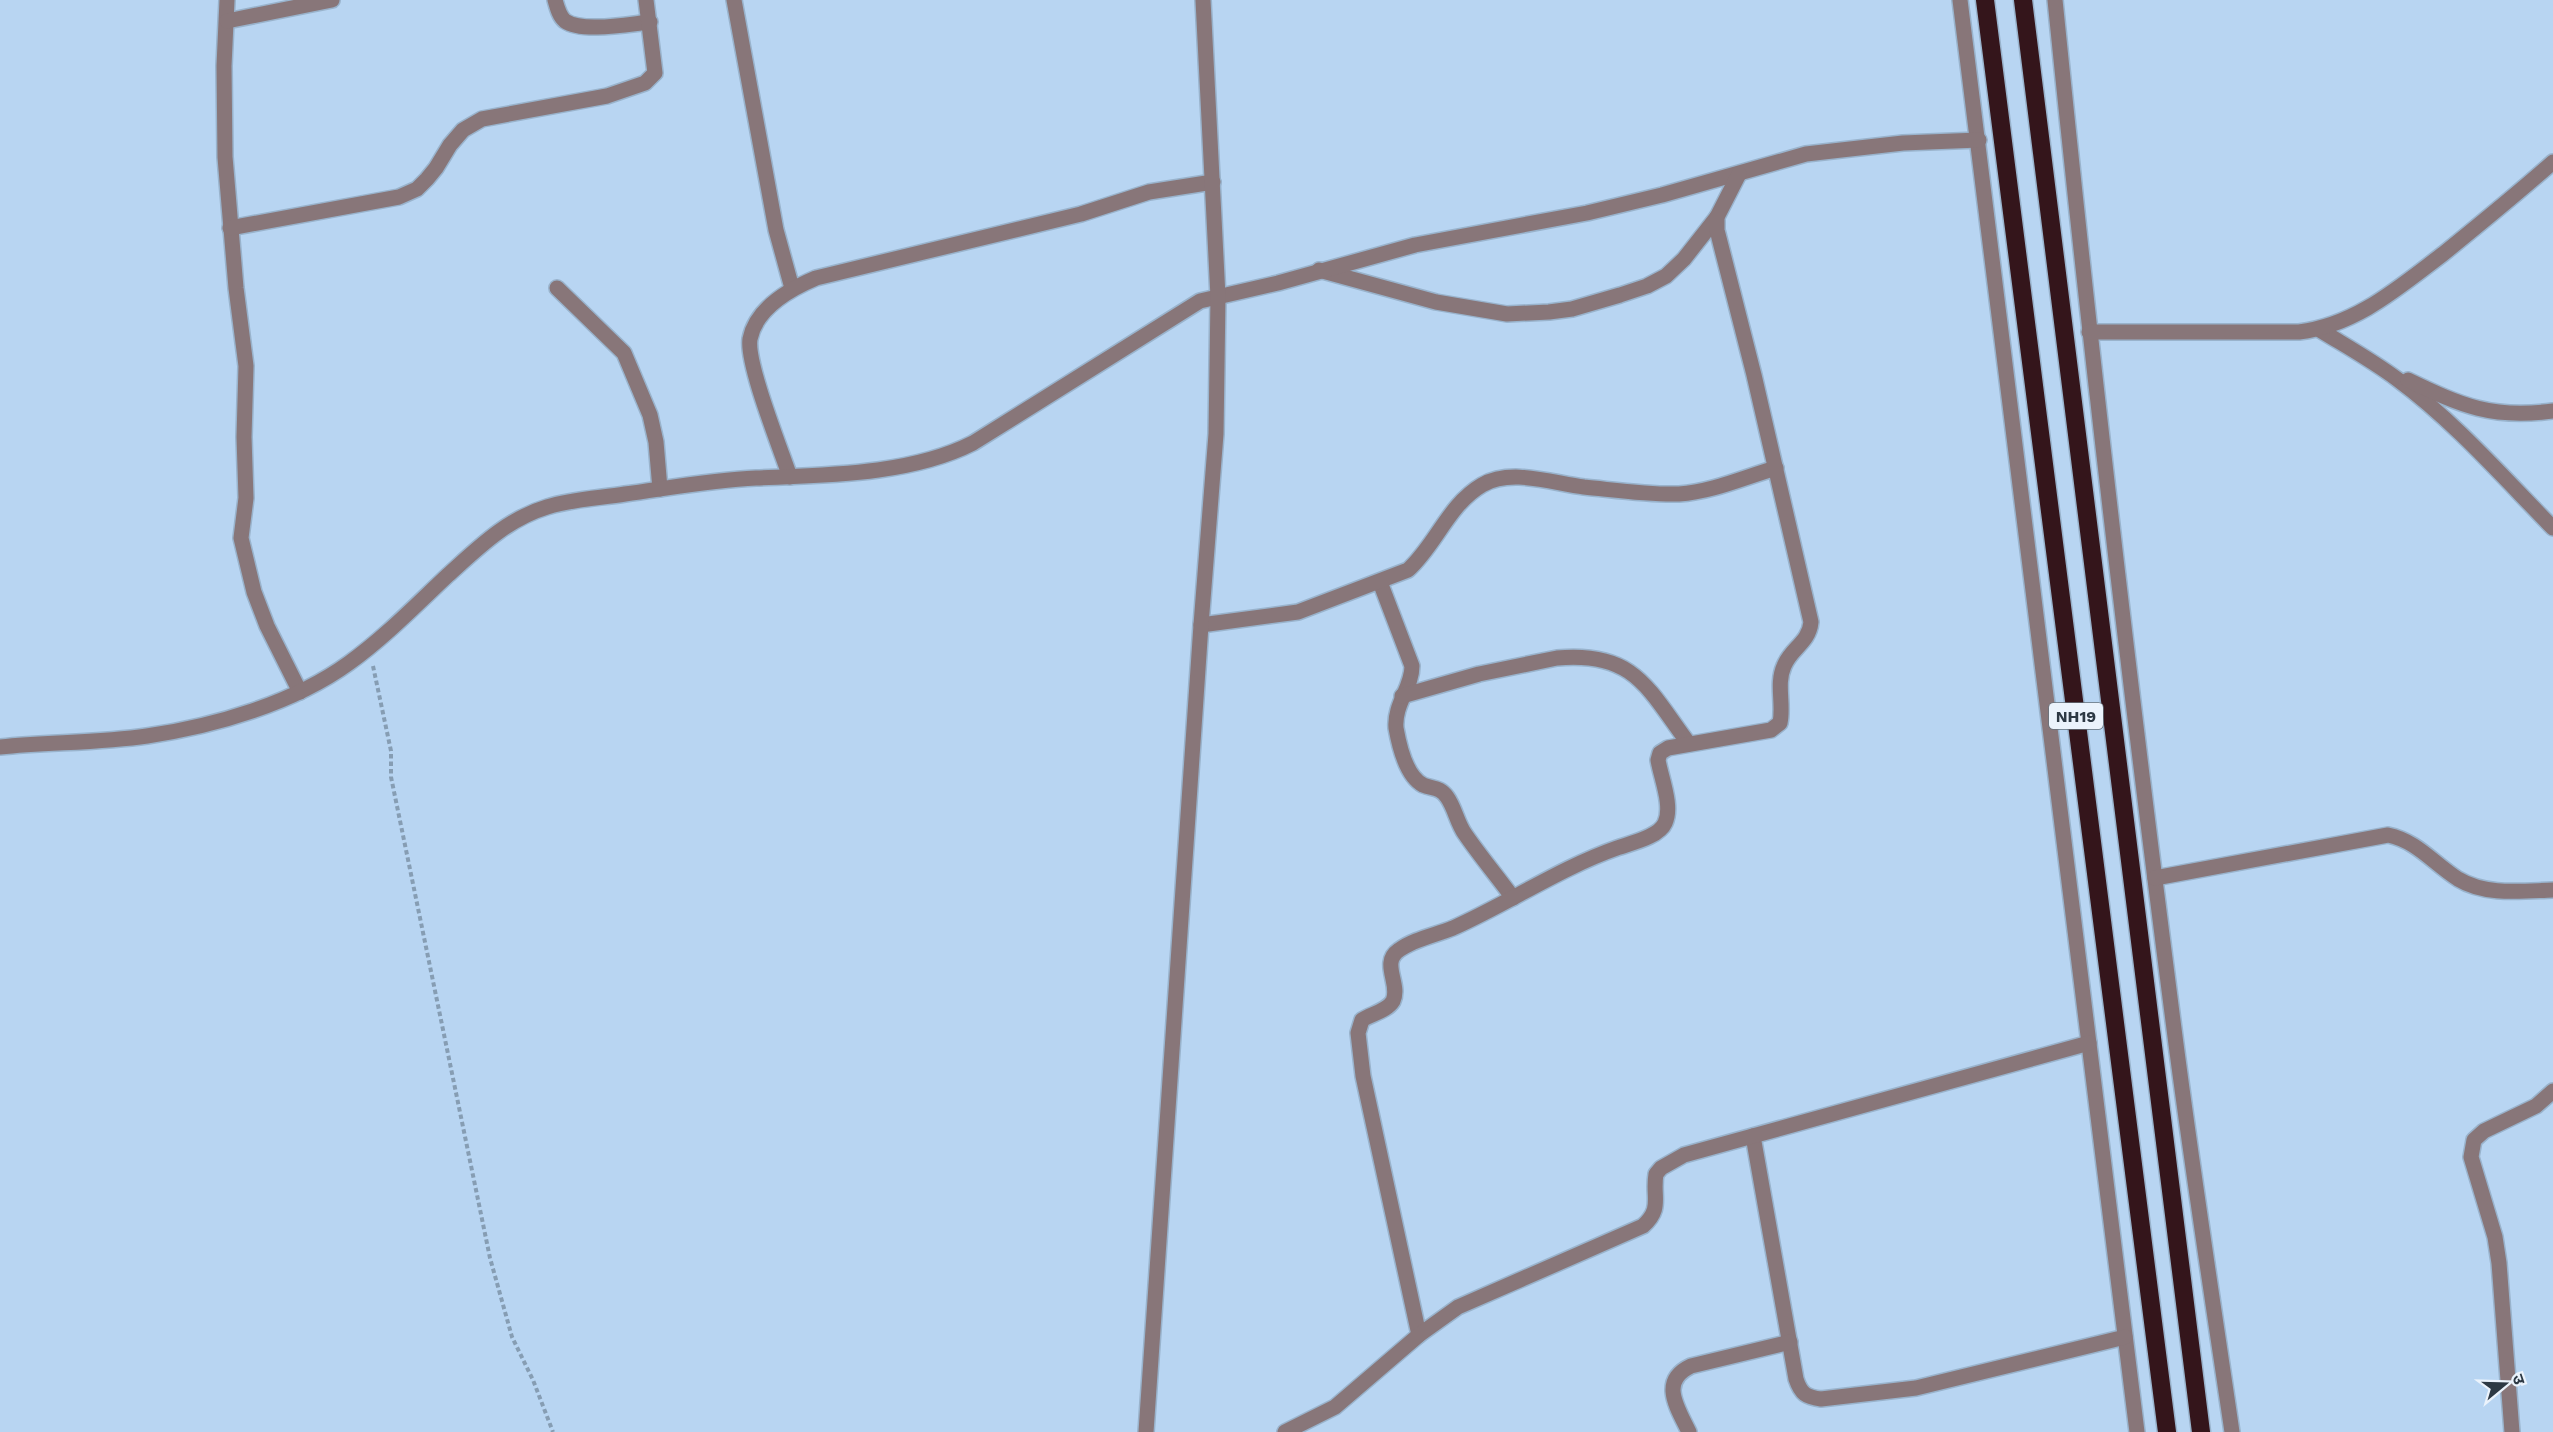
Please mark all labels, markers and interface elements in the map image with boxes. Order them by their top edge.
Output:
road number: NH19 [2049,703,2103,729]
north arrow [2475,1354,2535,1414]
text: उ [2508,1372,2529,1387]

